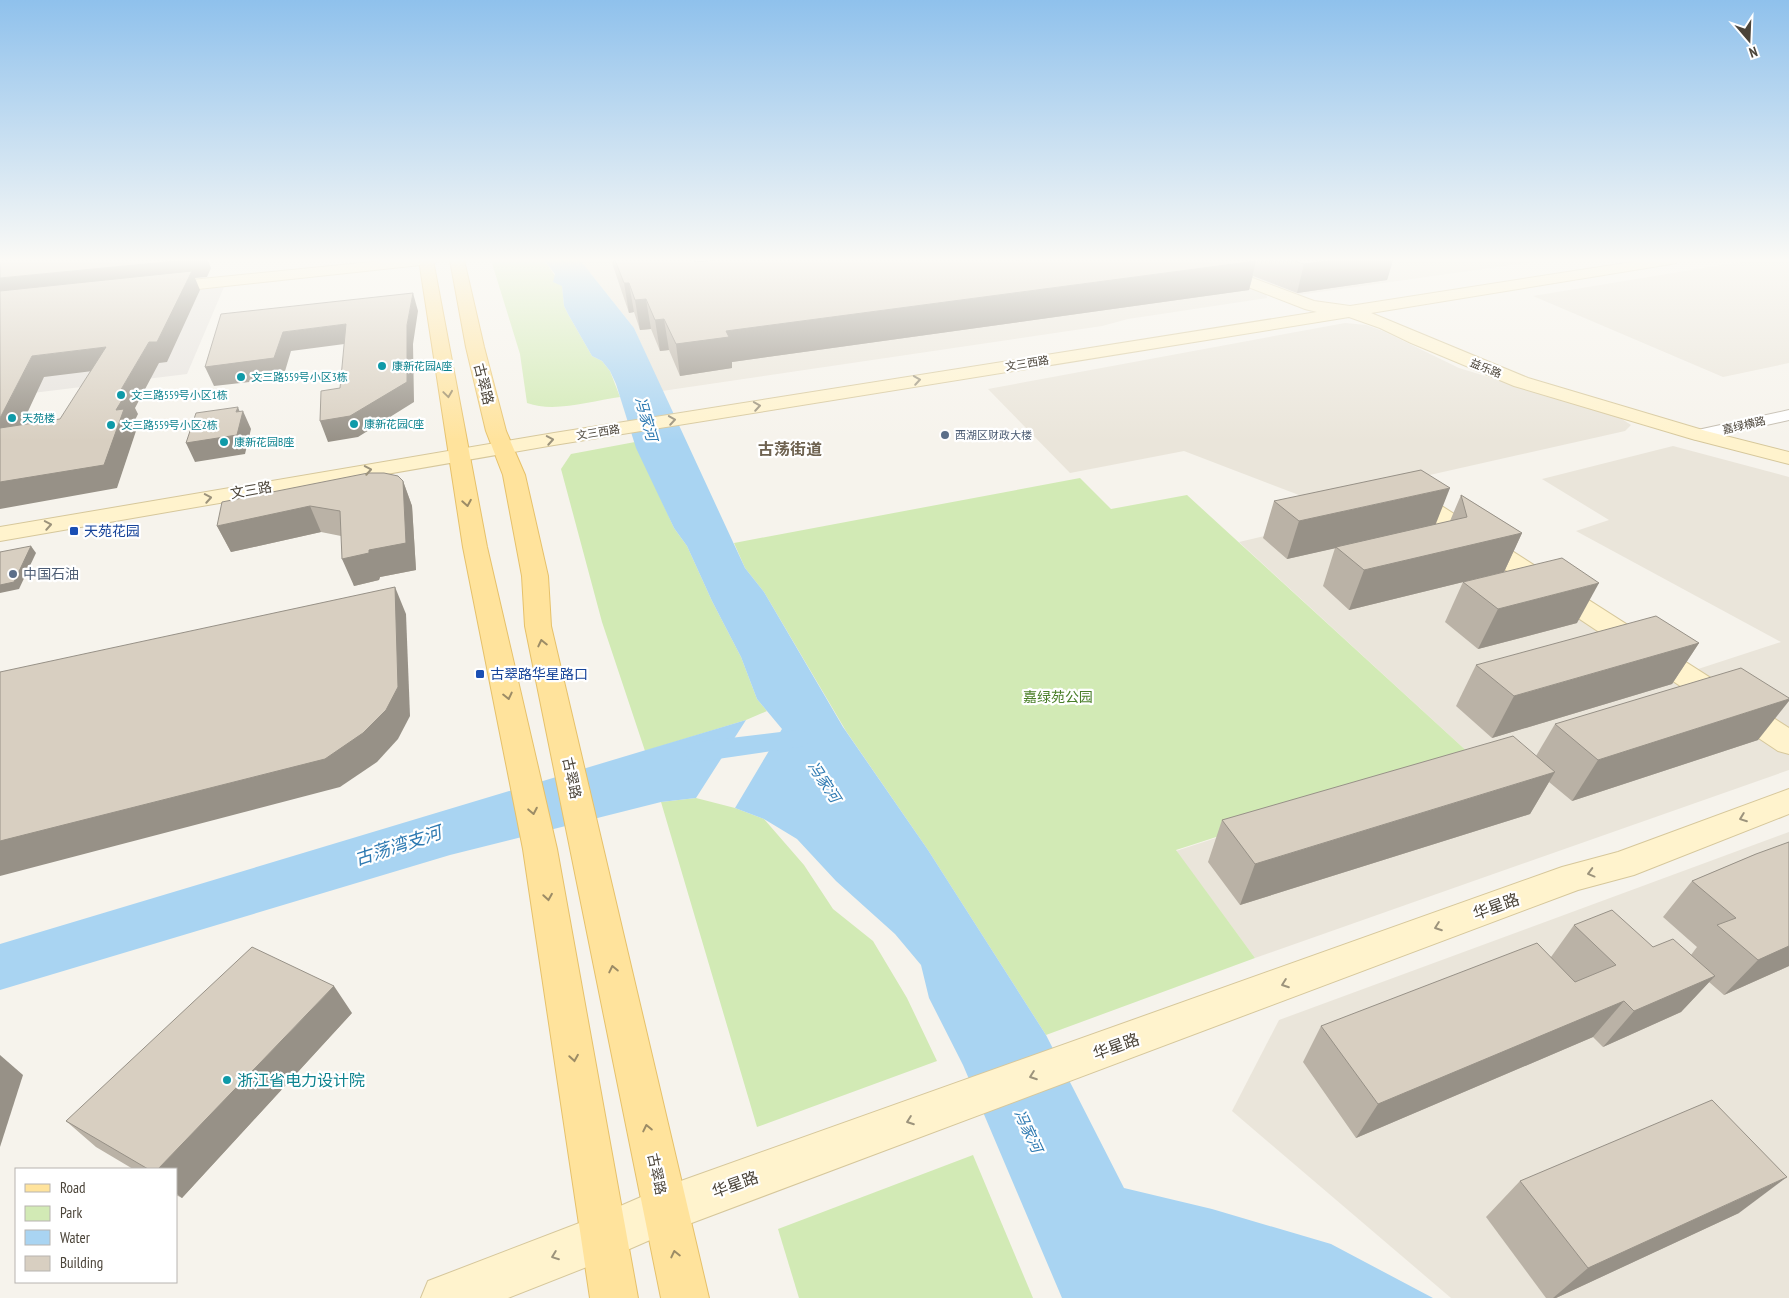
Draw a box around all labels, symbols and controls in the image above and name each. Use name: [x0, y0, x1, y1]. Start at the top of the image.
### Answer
north arrow: [1724, 15, 1774, 65]
text: N: [1747, 43, 1760, 62]
street label: 文三西路: [1004, 353, 1050, 373]
street label: 益乐路: [1468, 355, 1504, 381]
place label: 康新花园A座: [392, 359, 452, 373]
marker: 康新花园A座: [376, 360, 388, 372]
street label: 古翠路: [470, 361, 498, 407]
place label: 文三路559号小区3栋: [251, 370, 348, 384]
marker: 文三路559号小区3栋: [235, 371, 247, 383]
one-way arrow: [913, 376, 922, 386]
place label: 文三路559号小区1栋: [131, 388, 228, 402]
marker: 文三路559号小区1栋: [115, 389, 127, 401]
one-way arrow: [443, 390, 453, 398]
water label: 冯家河: [631, 395, 663, 446]
one-way arrow: [752, 402, 761, 412]
place label: 天苑楼: [22, 411, 55, 425]
marker: 天苑楼: [6, 412, 18, 424]
street label: 嘉绿横路: [1721, 413, 1767, 437]
one-way arrow: [668, 415, 677, 425]
place label: 康新花园C座: [364, 417, 424, 431]
place label: 文三路559号小区2栋: [121, 418, 218, 432]
marker: 康新花园C座: [348, 418, 360, 430]
marker: 文三路559号小区2栋: [105, 419, 117, 431]
street label: 文三西路: [575, 422, 621, 442]
place label: 西湖区财政大楼: [955, 428, 1032, 442]
marker: 西湖区财政大楼: [939, 429, 951, 441]
place label: 康新花园B座: [234, 435, 294, 449]
one-way arrow: [546, 435, 554, 445]
marker: 康新花园B座: [218, 436, 230, 448]
district label: 古荡街道: [758, 439, 822, 459]
one-way arrow: [364, 466, 373, 476]
street label: 文三路: [229, 477, 273, 503]
one-way arrow: [204, 493, 213, 503]
one-way arrow: [461, 498, 471, 507]
one-way arrow: [44, 521, 52, 531]
place label: 天苑花园: [84, 522, 140, 540]
marker: 天苑花园: [68, 525, 80, 537]
place label: 中国石油: [23, 565, 79, 583]
marker: 中国石油: [7, 568, 19, 580]
one-way arrow: [537, 639, 548, 648]
place label: 古翠路华星路口: [490, 665, 588, 683]
marker: 古翠路华星路口: [474, 668, 486, 680]
park label: 嘉绿苑公园: [1023, 688, 1093, 706]
one-way arrow: [502, 691, 513, 700]
street label: 古翠路: [559, 756, 585, 800]
water label: 冯家河: [804, 758, 846, 808]
one-way arrow: [527, 806, 537, 815]
one-way arrow: [1740, 813, 1748, 823]
water label: 古荡湾支河: [351, 820, 447, 870]
one-way arrow: [1586, 867, 1595, 878]
street label: 华星路: [1470, 888, 1522, 924]
one-way arrow: [542, 893, 553, 901]
one-way arrow: [1434, 921, 1442, 931]
one-way arrow: [608, 965, 619, 974]
one-way arrow: [1281, 978, 1290, 988]
street label: 华星路: [1090, 1028, 1142, 1064]
one-way arrow: [568, 1053, 578, 1062]
place label: 浙江省电力设计院: [237, 1070, 365, 1090]
one-way arrow: [1029, 1070, 1038, 1080]
marker: 浙江省电力设计院: [221, 1074, 233, 1086]
water label: 冯家河: [1010, 1106, 1048, 1158]
one-way arrow: [906, 1115, 915, 1125]
one-way arrow: [642, 1124, 653, 1133]
street label: 古翠路: [644, 1152, 670, 1196]
street label: 华星路: [709, 1166, 761, 1202]
legend: [15, 1168, 178, 1283]
text: Road: [60, 1178, 86, 1197]
text: Park: [60, 1203, 82, 1222]
text: Water: [60, 1228, 91, 1247]
one-way arrow: [551, 1250, 560, 1260]
one-way arrow: [670, 1250, 681, 1258]
text: Building: [60, 1253, 103, 1272]

